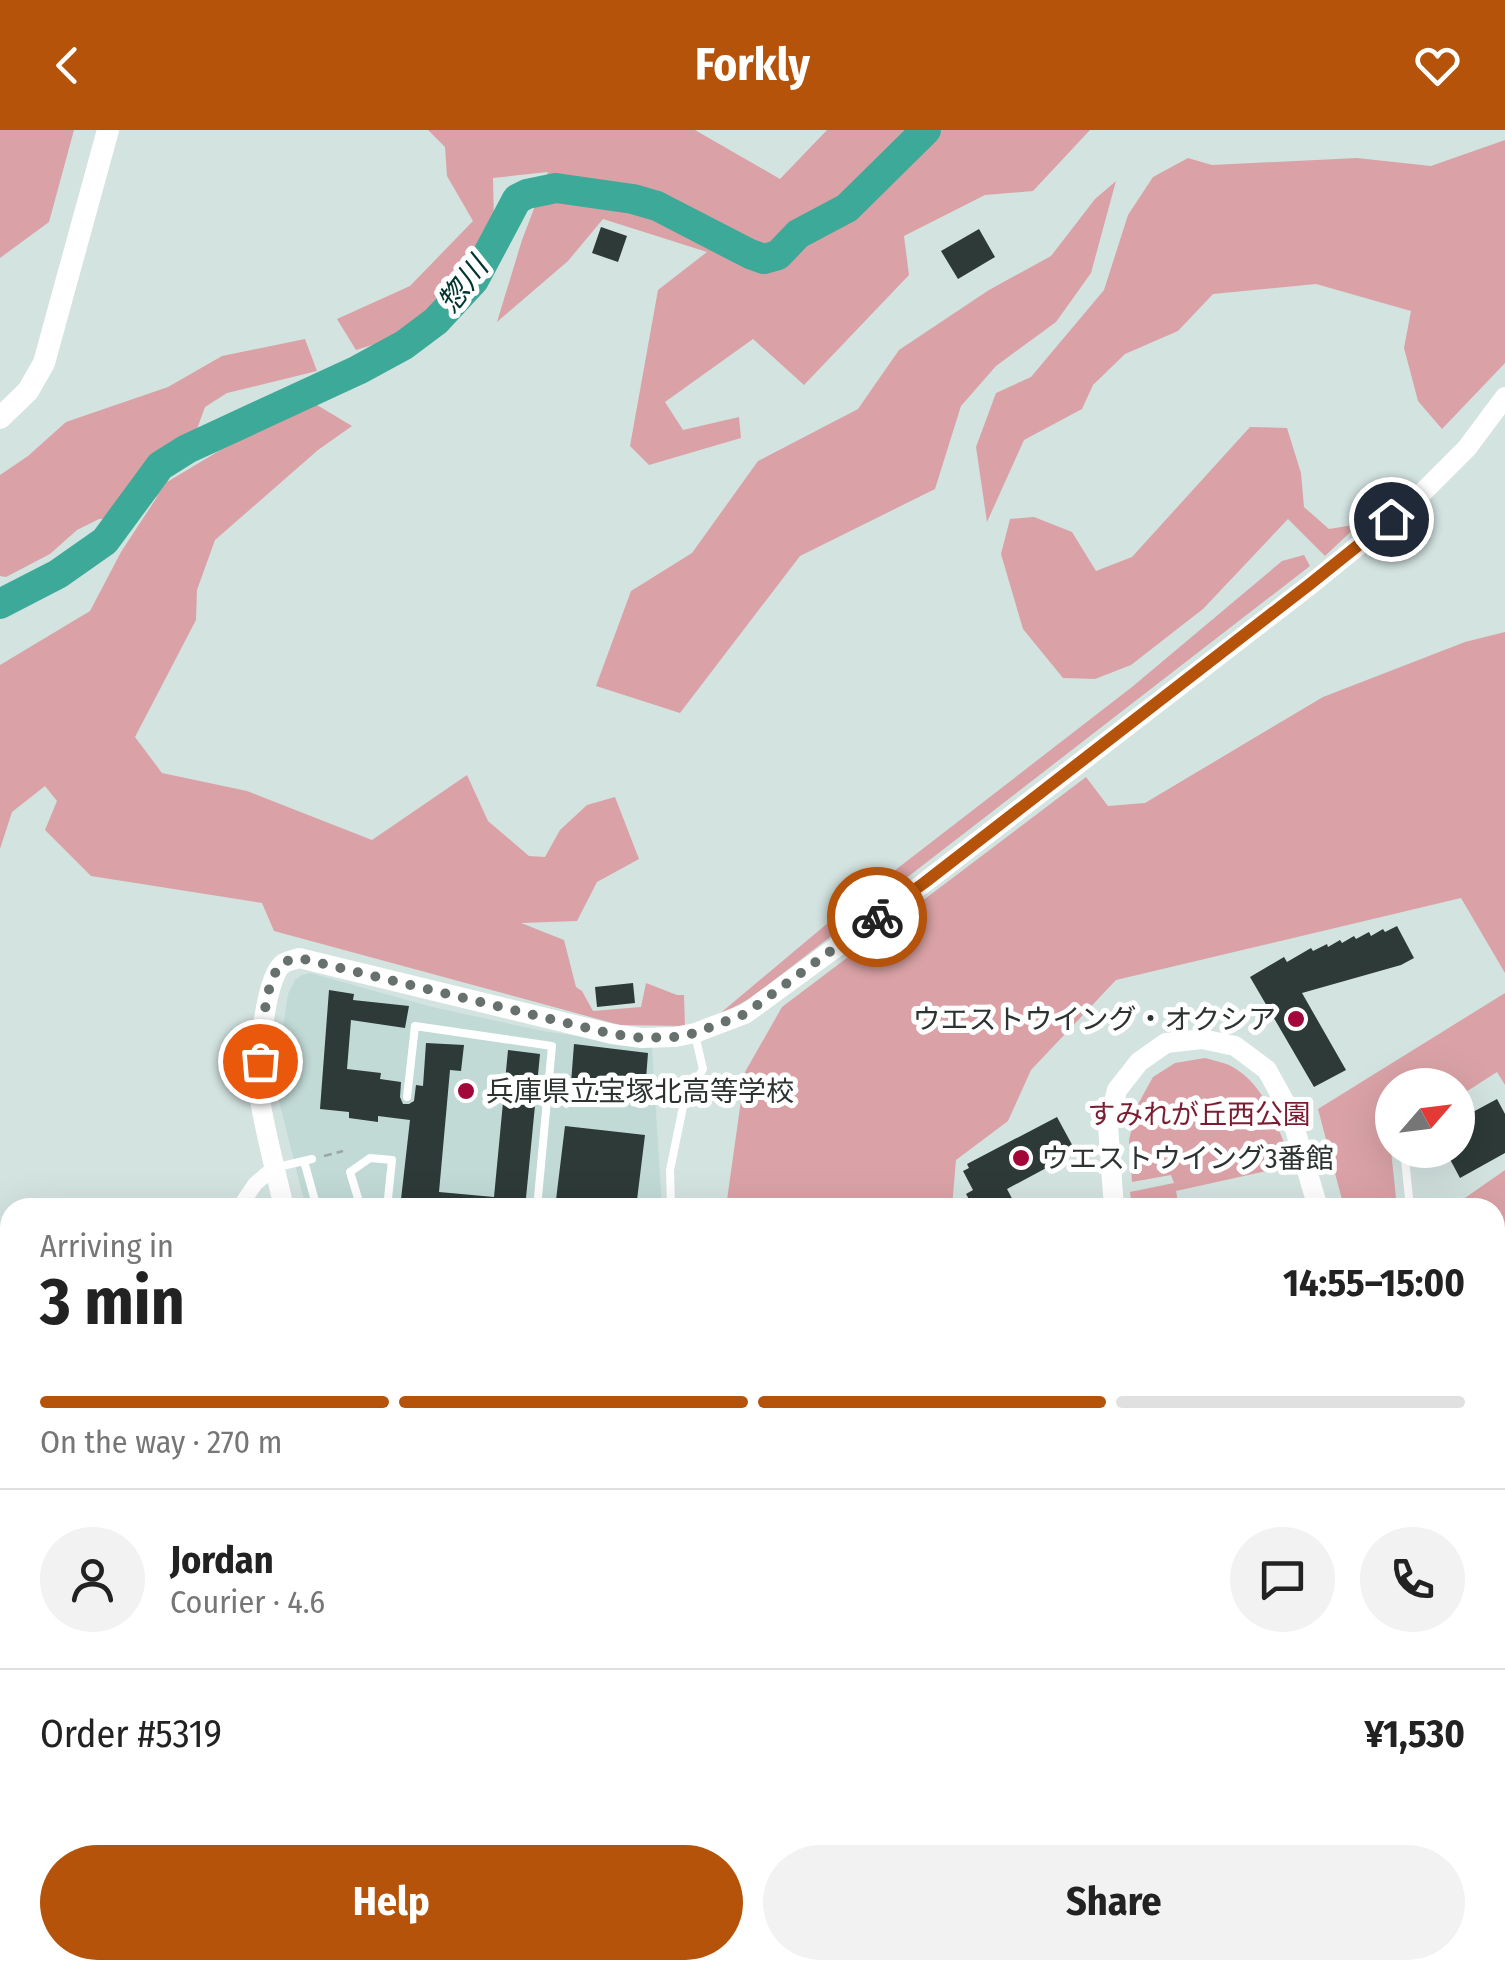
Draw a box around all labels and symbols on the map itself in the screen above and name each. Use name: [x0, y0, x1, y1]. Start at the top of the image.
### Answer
water label: 惣川: [431, 248, 497, 320]
pin: [1349, 477, 1434, 562]
courier: [827, 867, 927, 967]
place label: ウエストウイング・オクシア: [913, 1003, 1276, 1036]
marker: ウエストウイング・オクシア: [1285, 1008, 1307, 1030]
pin: [218, 1019, 303, 1104]
north arrow: [1375, 1068, 1475, 1168]
place label: 兵庫県立宝塚北高等学校: [486, 1075, 794, 1108]
marker: 兵庫県立宝塚北高等学校: [455, 1080, 477, 1102]
park label: すみれが丘西公園: [1087, 1098, 1311, 1131]
place label: ウエストウイング3番館: [1041, 1142, 1334, 1175]
marker: ウエストウイング3番館: [1010, 1147, 1032, 1169]

